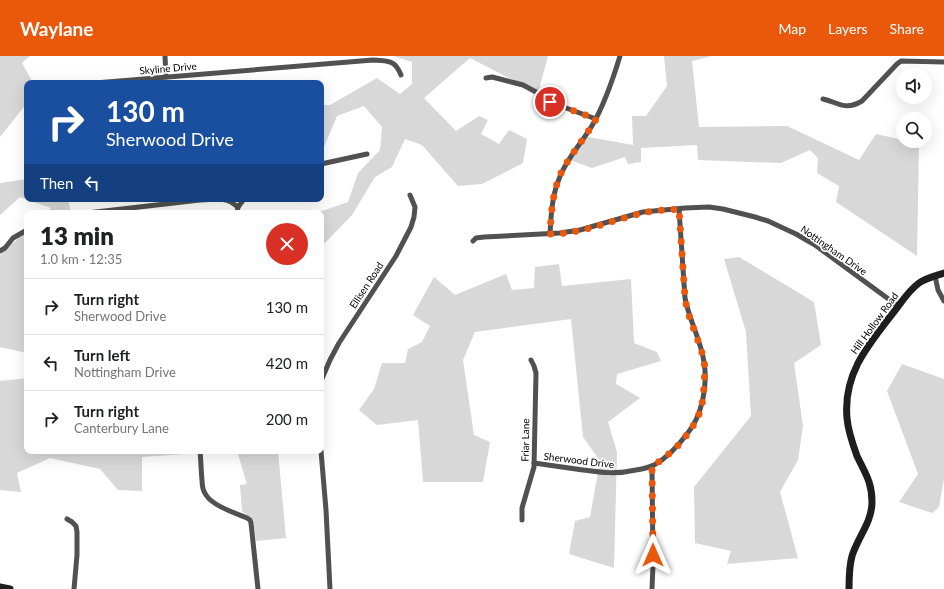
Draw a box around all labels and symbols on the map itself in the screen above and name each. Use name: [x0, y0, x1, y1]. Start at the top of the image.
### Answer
street label: Skyline Drive: [139, 60, 197, 76]
pin: [533, 85, 567, 119]
street label: Nottingham Drive: [798, 223, 870, 277]
street label: Ellisen Road: [347, 260, 385, 310]
street label: Hill Hollow Road: [848, 290, 900, 356]
street label: Friar Lane: [519, 418, 531, 462]
street label: Sherwood Drive: [543, 450, 615, 470]
position arrow: [632, 534, 674, 576]

